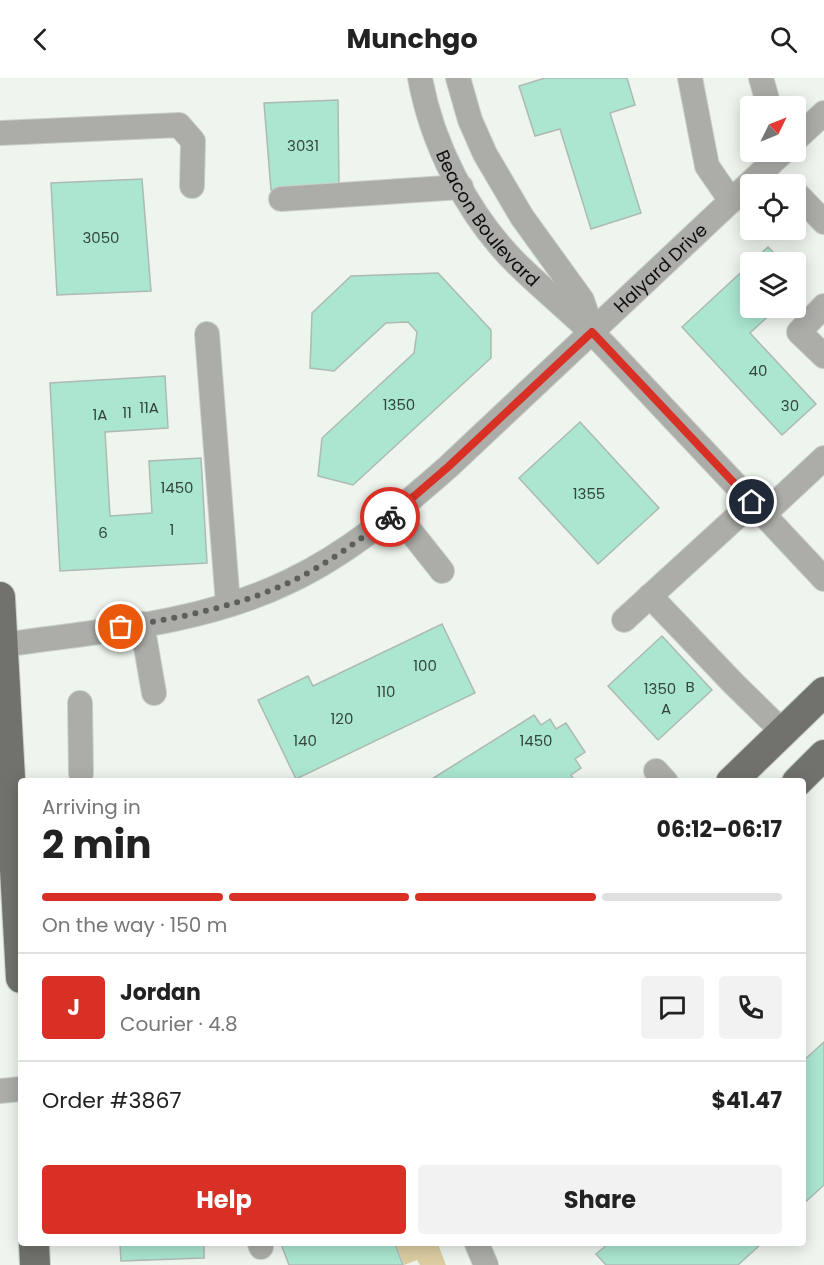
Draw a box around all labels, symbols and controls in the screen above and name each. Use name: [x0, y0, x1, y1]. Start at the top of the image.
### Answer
text: Munchgo: [346, 20, 478, 57]
icon: back: [24, 23, 57, 56]
icon: search: [767, 23, 800, 56]
north arrow: [740, 96, 806, 162]
map controls: [740, 96, 806, 318]
house number: 3031: [287, 135, 319, 156]
street label: Beacon Boulevard: [430, 146, 545, 292]
button: locate: [740, 174, 806, 240]
street label: Halyard Drive: [608, 217, 712, 318]
house number: 3050: [82, 227, 120, 248]
button: layers: [740, 252, 806, 318]
house number: 40: [749, 360, 767, 381]
house number: 1350: [383, 394, 415, 415]
house number: 30: [781, 395, 799, 416]
house number: 11A: [139, 397, 159, 418]
house number: 11: [122, 402, 132, 423]
house number: 1A: [93, 404, 107, 425]
pin: [726, 476, 777, 527]
house number: 1450: [160, 477, 194, 498]
house number: 1355: [573, 483, 605, 504]
icon: home: [735, 485, 768, 518]
courier: [360, 487, 420, 547]
icon: bike: [374, 501, 407, 534]
house number: 1: [170, 519, 174, 540]
house number: 6: [98, 522, 108, 543]
pin: [95, 601, 146, 652]
icon: bag: [104, 610, 137, 643]
house number: 100: [413, 655, 437, 676]
house number: B: [685, 676, 695, 697]
house number: 1350: [644, 678, 676, 699]
house number: 110: [376, 681, 396, 702]
house number: A: [661, 698, 671, 719]
house number: 120: [331, 708, 353, 729]
house number: 140: [293, 730, 317, 751]
house number: 1450: [519, 730, 553, 751]
text: Arriving in: [42, 793, 141, 821]
text: 06:12–06:17: [657, 814, 782, 845]
text: 2 min: [42, 817, 152, 872]
text: On the way · 150 m: [42, 911, 227, 939]
button: chat: [641, 976, 704, 1039]
button: phone: [719, 976, 782, 1039]
text: Jordan: [120, 977, 201, 1008]
text: J: [67, 992, 80, 1023]
text: Courier · 4.8: [120, 1010, 238, 1038]
text: Order #3867: [42, 1085, 181, 1116]
text: $41.47: [711, 1085, 782, 1116]
button: Help: [42, 1165, 406, 1234]
button: Share: [418, 1165, 782, 1234]

